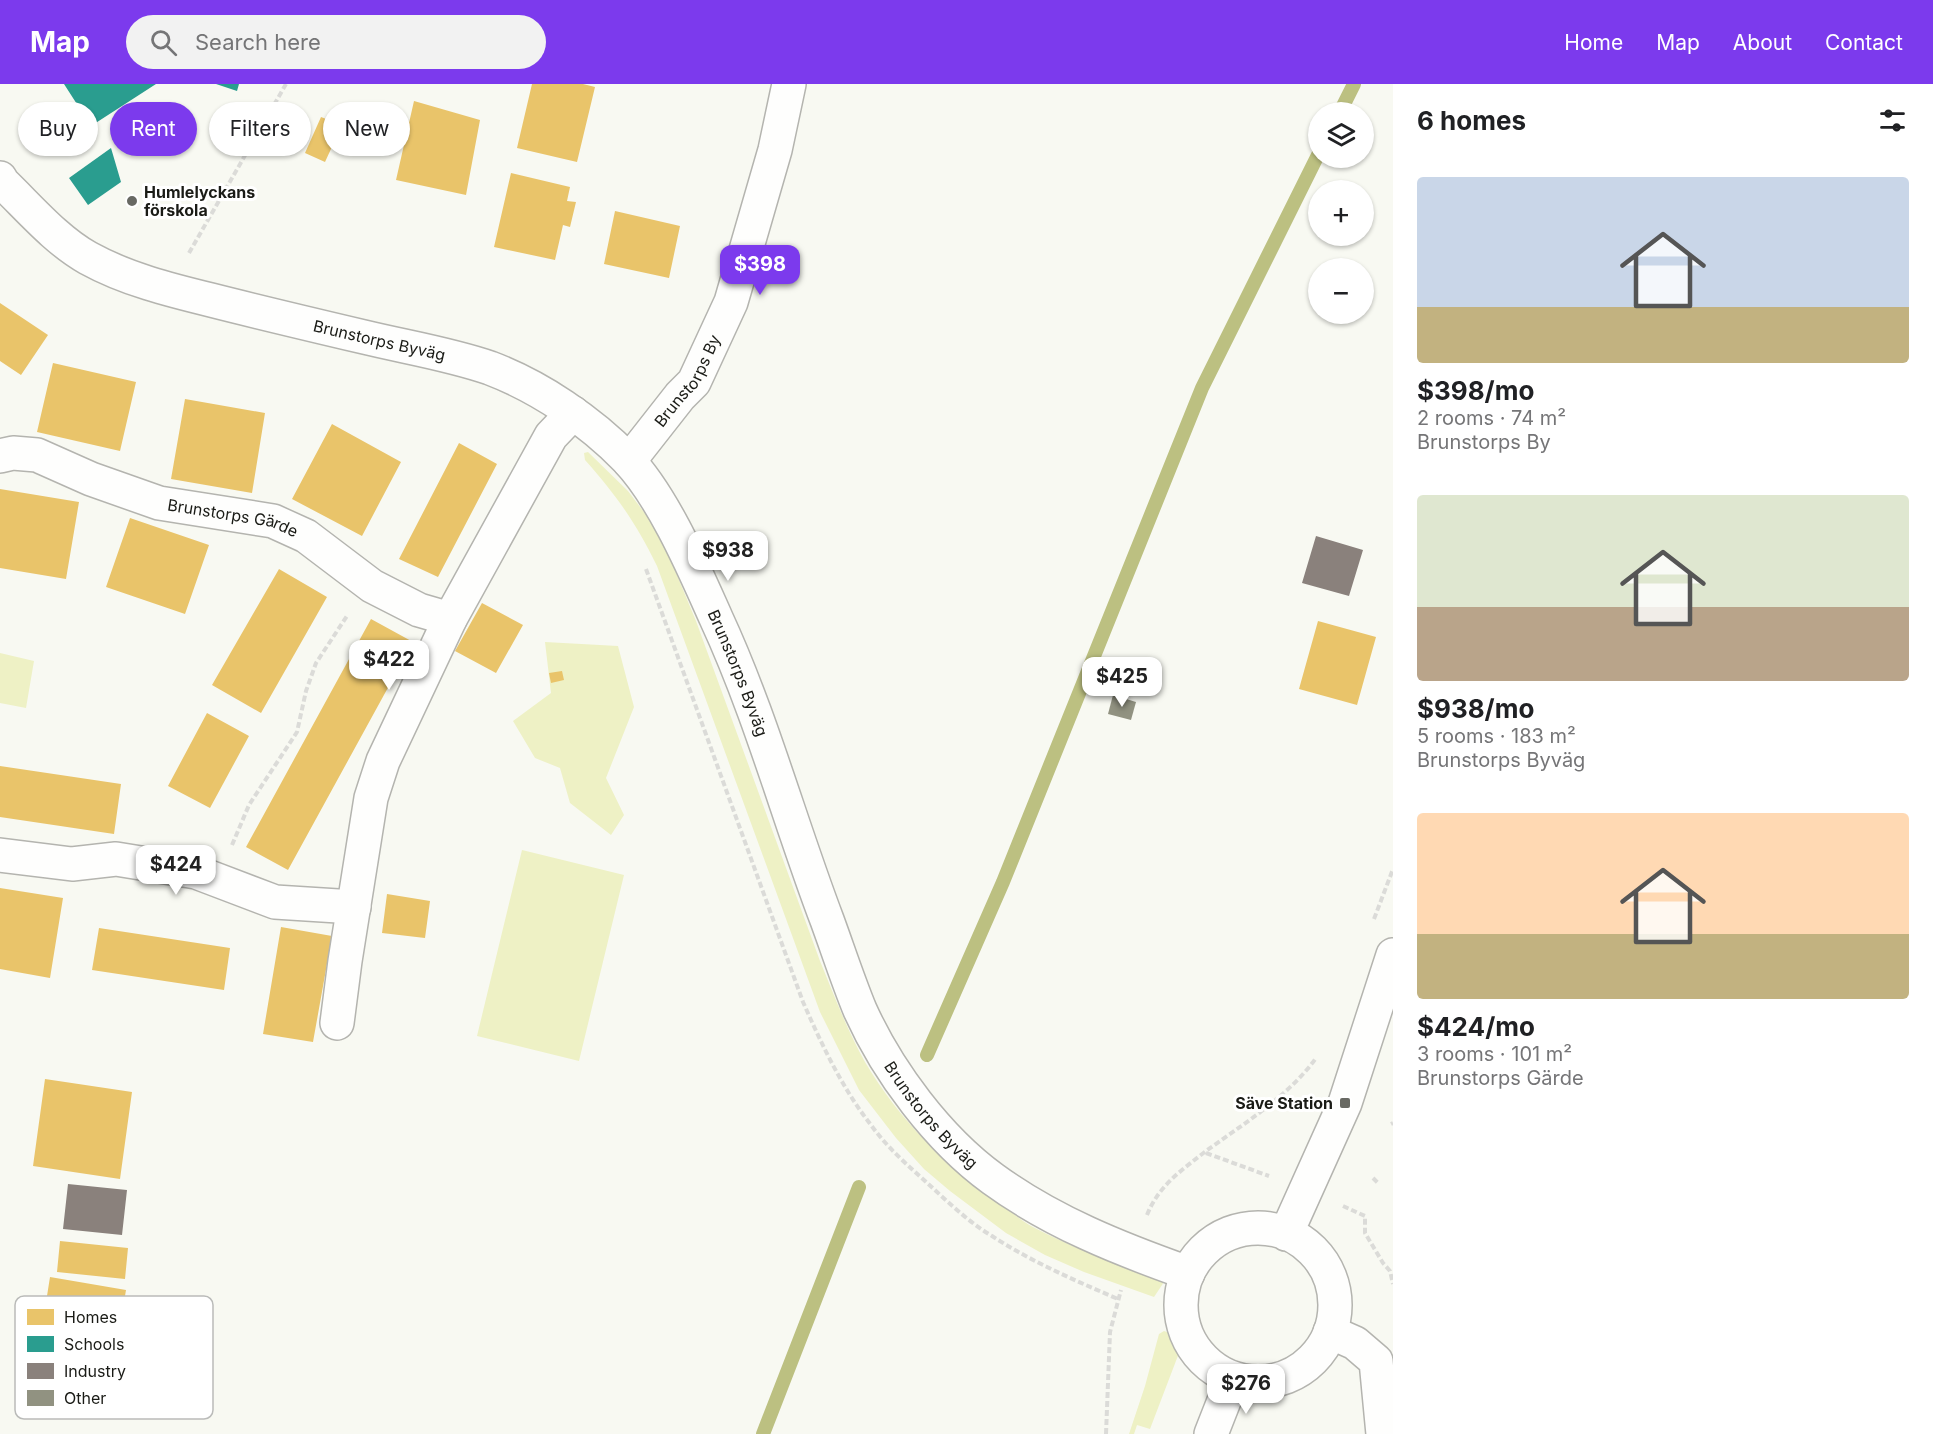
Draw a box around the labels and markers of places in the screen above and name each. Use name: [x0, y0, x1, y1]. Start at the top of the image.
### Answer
place label: Humlelyckans förskola: [144, 182, 255, 220]
marker: Humlelyckans förskola: [125, 194, 139, 208]
pin: $398: [724, 245, 796, 296]
pin: $938: [692, 531, 764, 582]
pin: $422: [353, 640, 425, 691]
pin: $425: [1086, 657, 1158, 708]
pin: $424: [140, 845, 212, 896]
place label: Säve Station: [1235, 1093, 1333, 1113]
marker: Säve Station: [1338, 1096, 1352, 1110]
pin: $276: [1210, 1364, 1282, 1415]

